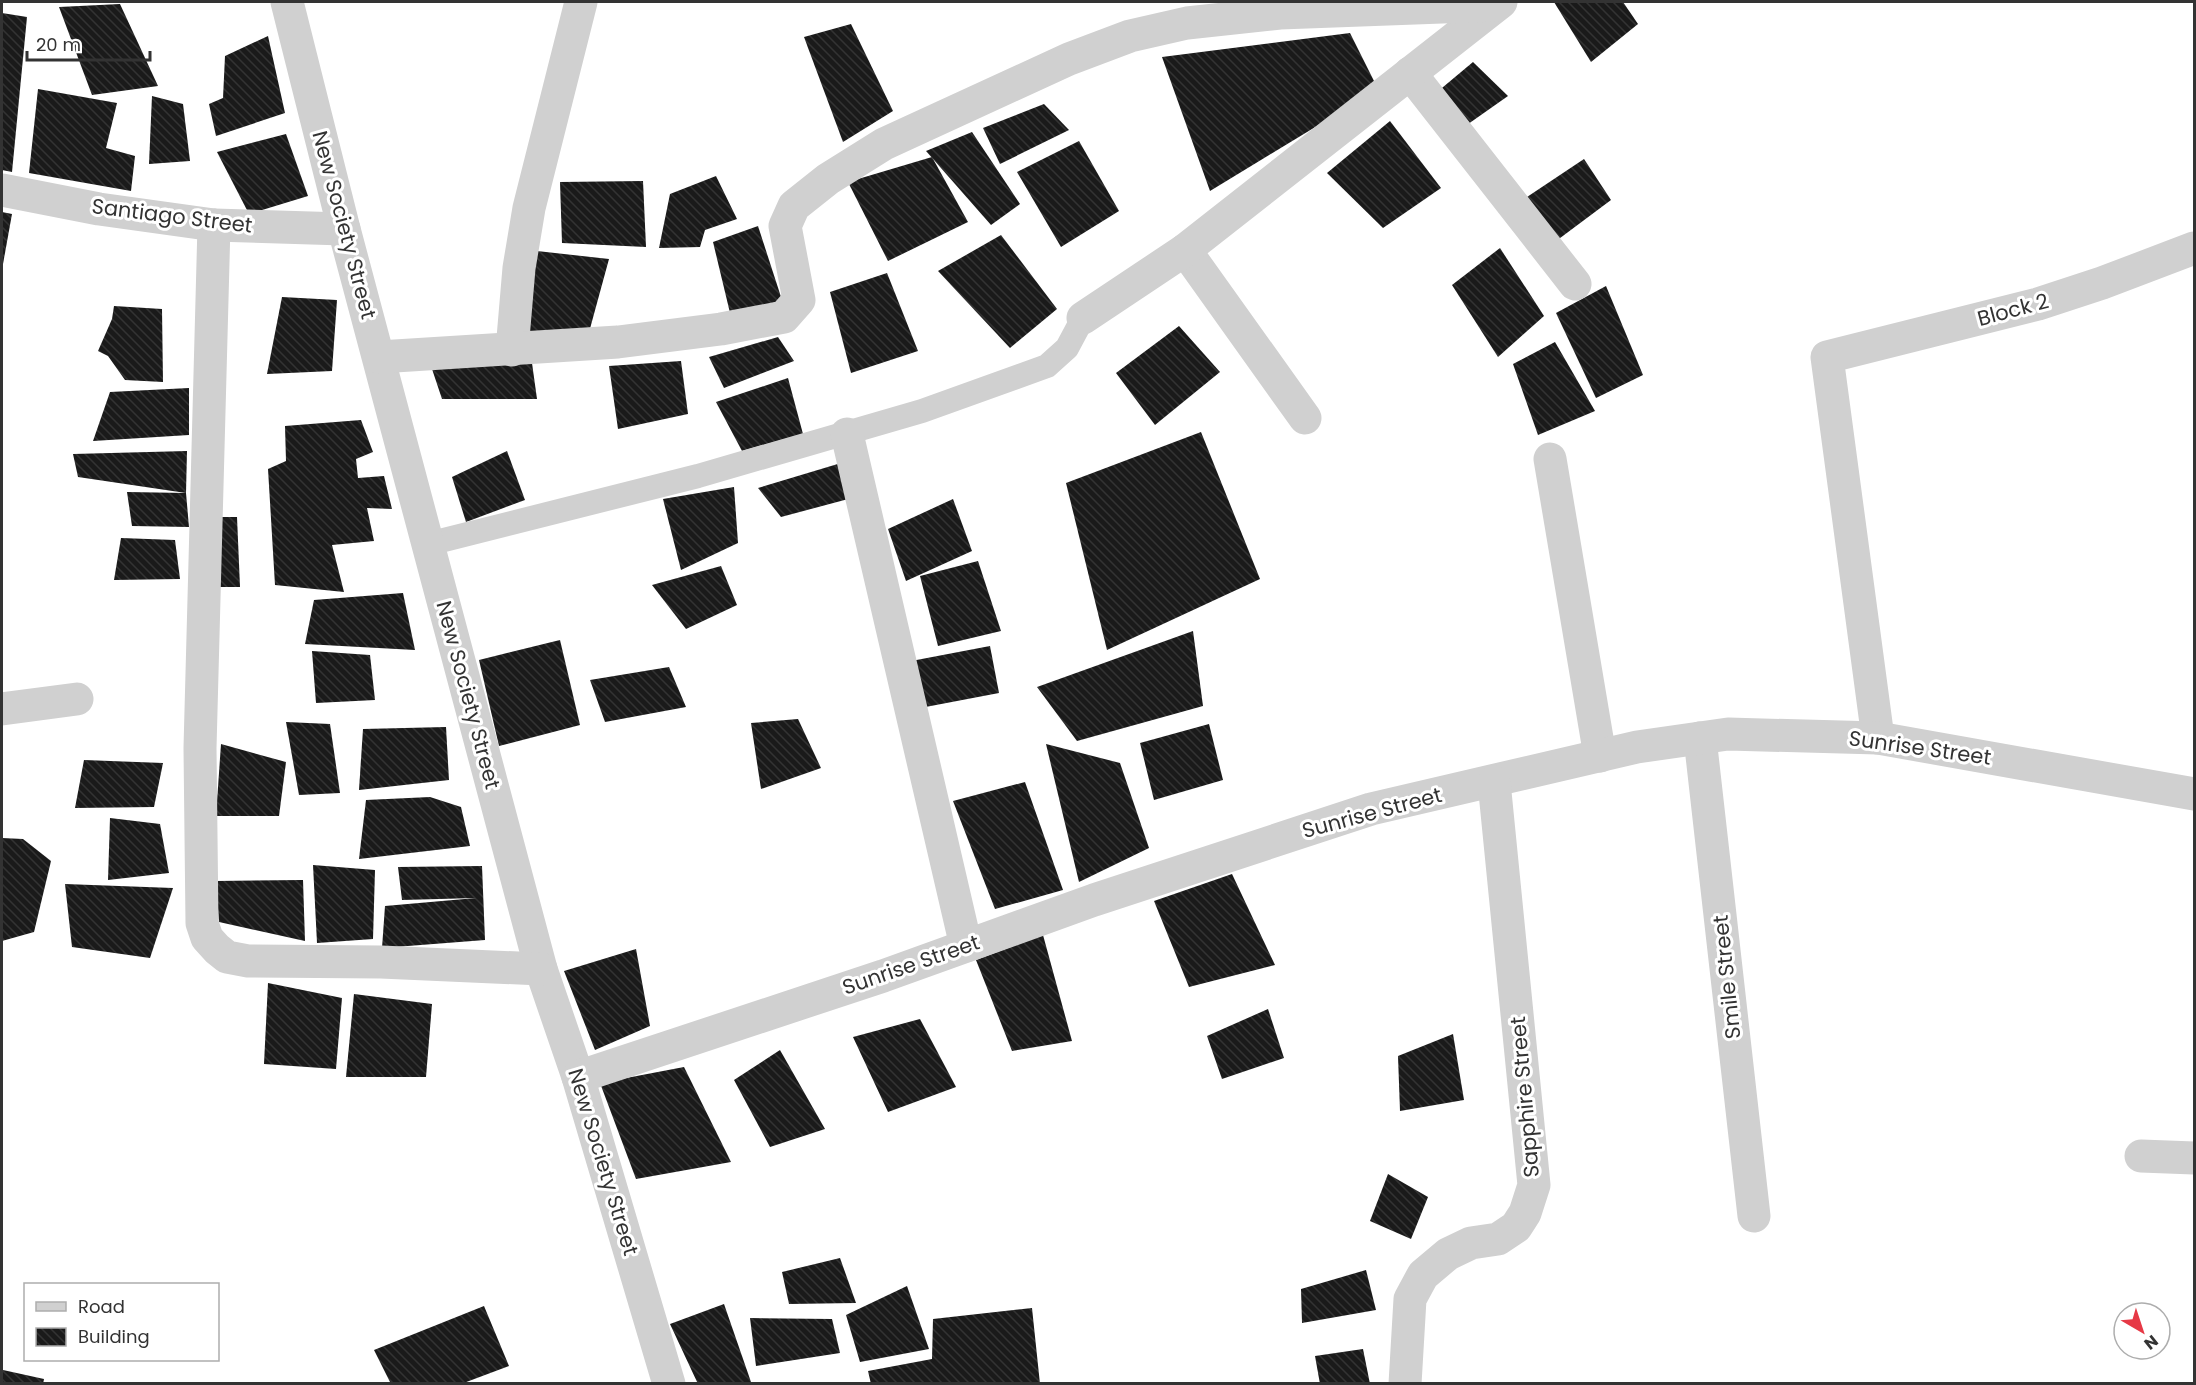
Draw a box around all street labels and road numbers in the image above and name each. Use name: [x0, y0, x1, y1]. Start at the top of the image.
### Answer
street label: New Society Street: [305, 127, 384, 322]
street label: Santiago Street: [90, 191, 254, 240]
street label: Block 2: [1974, 286, 2052, 333]
street label: New Society Street: [429, 597, 508, 792]
street label: Sunrise Street: [1847, 723, 1993, 772]
street label: Sunrise Street: [1299, 780, 1445, 845]
street label: Smile Street: [1706, 914, 1747, 1040]
street label: Sunrise Street: [838, 927, 983, 1002]
street label: Sapphire Street: [1503, 1015, 1546, 1179]
street label: New Society Street: [561, 1065, 646, 1259]

